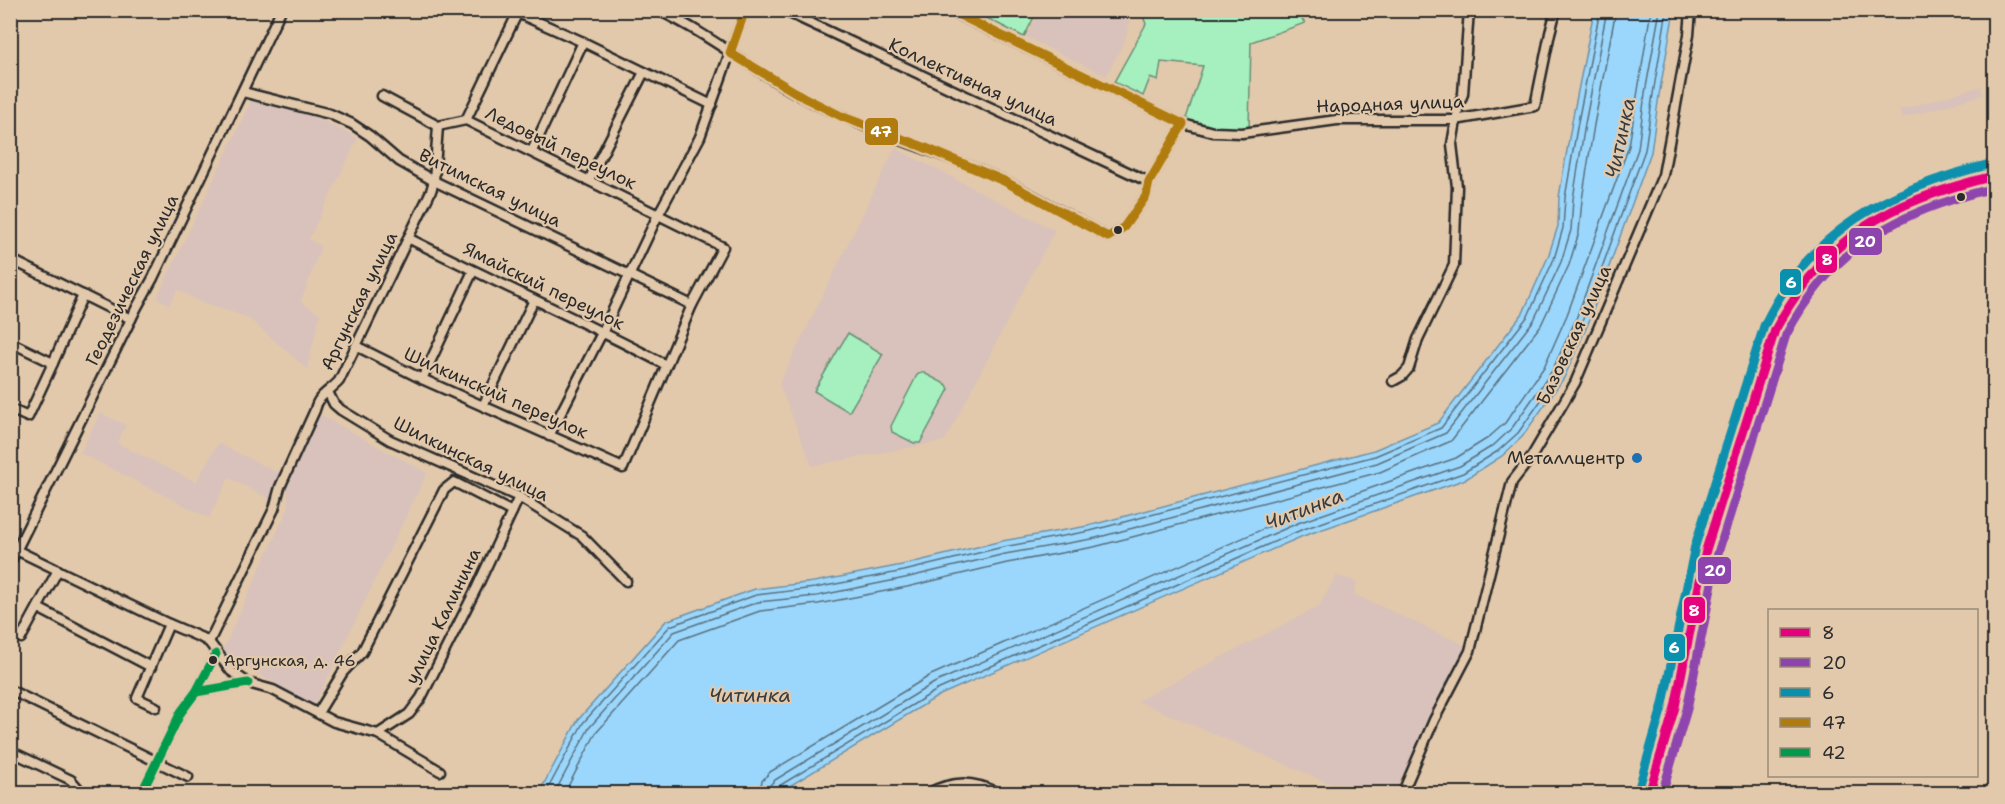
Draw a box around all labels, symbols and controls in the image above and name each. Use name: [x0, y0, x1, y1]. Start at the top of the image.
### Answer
street label: Коллективная улица: [885, 32, 1061, 132]
street label: Народная улица: [1316, 89, 1464, 119]
water label: Читинка: [1599, 95, 1641, 181]
street label: Ледовый переулок: [481, 101, 641, 195]
line badge: 47: [864, 117, 899, 146]
text: 47: [870, 121, 892, 142]
street label: Витимская улица: [415, 143, 565, 233]
street label: Геодезическая улица: [80, 190, 184, 370]
unlabelled marker: [1955, 191, 1967, 203]
unlabelled marker: [1112, 224, 1124, 236]
line badge: 20: [1848, 227, 1883, 256]
street label: Аргунская улица: [315, 228, 403, 374]
text: 20: [1854, 231, 1876, 252]
street label: Ямайский переулок: [459, 237, 629, 336]
line badge: 8: [1815, 245, 1838, 274]
text: 8: [1821, 249, 1833, 270]
street label: Базовская улица: [1531, 261, 1617, 409]
line badge: 6: [1779, 268, 1802, 296]
text: 6: [1785, 272, 1797, 293]
street label: Шилкинский переулок: [400, 342, 592, 445]
street label: Шилкинская улица: [389, 411, 553, 507]
place label: Металлцентр: [1507, 446, 1625, 470]
marker: Металлцентр: [1630, 451, 1644, 465]
water label: Читинка: [1261, 482, 1347, 536]
street label: улица Калинина: [400, 544, 486, 688]
line badge: 20: [1697, 556, 1732, 585]
text: 20: [1704, 560, 1726, 581]
line badge: 8: [1683, 596, 1706, 624]
text: 8: [1688, 600, 1700, 621]
legend: [1768, 609, 1978, 777]
text: 8: [1822, 621, 1835, 645]
line badge: 6: [1663, 633, 1686, 662]
text: 6: [1668, 637, 1680, 658]
place label: Аргунская, д. 46: [224, 650, 356, 671]
text: 20: [1822, 651, 1847, 675]
marker: Аргунская, д. 46: [207, 654, 219, 666]
text: 6: [1822, 681, 1835, 705]
water label: Читинка: [709, 682, 791, 708]
text: 47: [1822, 711, 1846, 735]
text: 42: [1822, 741, 1846, 765]

